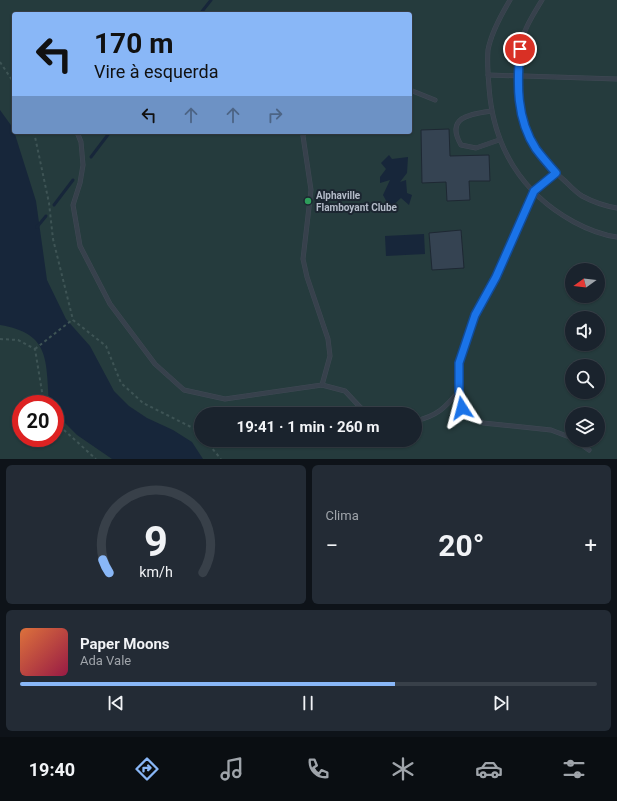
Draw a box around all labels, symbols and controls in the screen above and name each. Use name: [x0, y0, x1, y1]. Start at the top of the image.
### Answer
text: 170 m: [94, 27, 173, 60]
icon: left: [28, 28, 80, 80]
pin: [503, 32, 537, 66]
icon: arrive: [509, 38, 531, 60]
text: Vire à esquerda: [94, 61, 218, 82]
icon: left: [138, 104, 160, 126]
icon: ahead: [180, 104, 202, 126]
icon: ahead: [222, 104, 244, 126]
icon: right: [264, 104, 286, 126]
place label: Alphaville Flamboyant Clube: [316, 190, 398, 213]
marker: Alphaville Flamboyant Clube: [303, 196, 313, 206]
north arrow: [565, 263, 605, 303]
map controls: [565, 263, 605, 447]
button: sound: [565, 311, 605, 351]
button: search: [565, 359, 605, 399]
position arrow: [441, 387, 483, 429]
speed limit sign: 20: [12, 395, 64, 447]
button: layers: [565, 407, 605, 447]
text: 19:41 · 1 min · 260 m: [237, 418, 379, 436]
text: Clima: [326, 508, 359, 523]
text: 9: [144, 516, 168, 565]
text: 20°: [438, 528, 484, 563]
text: −: [326, 533, 338, 558]
text: +: [585, 533, 597, 558]
text: km/h: [139, 563, 173, 579]
text: Paper Moons: [80, 635, 170, 653]
text: Ada Vale: [80, 653, 131, 668]
icon: previous: [105, 692, 127, 714]
icon: pause: [297, 692, 319, 714]
icon: next: [490, 692, 512, 714]
icon: directions: [133, 755, 161, 783]
icon: music: [218, 755, 246, 783]
icon: phone: [304, 755, 332, 783]
icon: climate: [389, 755, 417, 783]
icon: car: [475, 755, 503, 783]
icon: filters: [560, 755, 588, 783]
text: 19:40: [29, 759, 75, 780]

